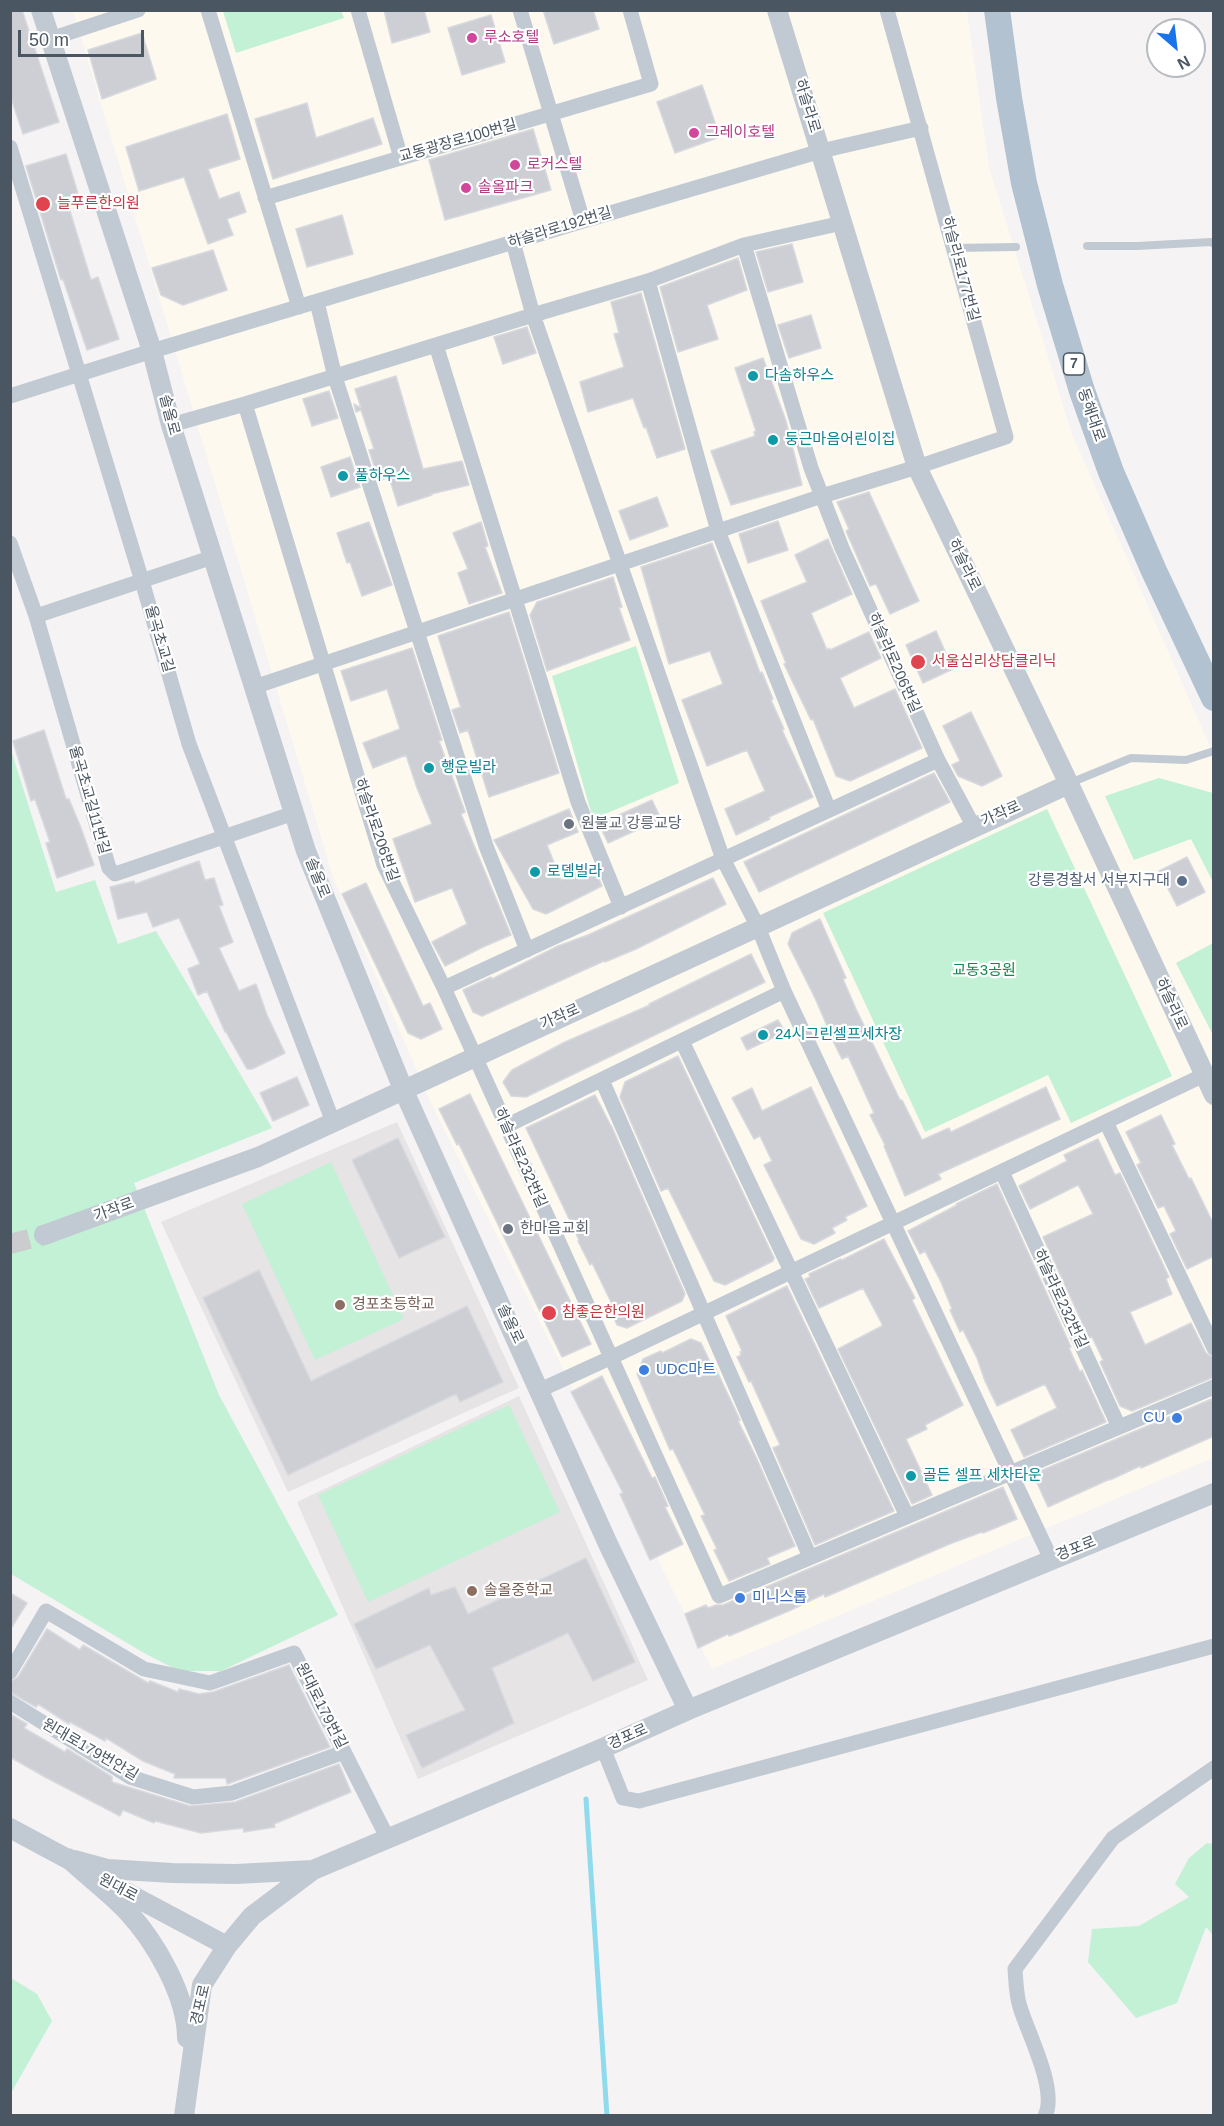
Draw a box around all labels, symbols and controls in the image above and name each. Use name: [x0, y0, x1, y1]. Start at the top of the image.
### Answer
scale bar: [21, 18, 147, 56]
north arrow: [1146, 18, 1206, 78]
place label: 루소호텔: [484, 29, 539, 47]
text: 50 m: [29, 30, 69, 50]
marker: 루소호텔: [465, 31, 479, 45]
text: N: [1175, 52, 1193, 73]
street label: 하슬라로: [790, 77, 824, 135]
street label: 교동광장로100번길: [397, 116, 519, 166]
place label: 그레이호텔: [706, 124, 775, 142]
marker: 그레이호텔: [687, 126, 701, 140]
place label: 로커스텔: [527, 156, 582, 174]
marker: 로커스텔: [508, 158, 522, 172]
place label: 솔올파크: [478, 179, 533, 197]
marker: 솔올파크: [459, 181, 473, 195]
marker: 늘푸른한의원: [34, 195, 52, 213]
place label: 늘푸른한의원: [57, 195, 140, 213]
street label: 하슬라로192번길: [506, 204, 614, 252]
street label: 하슬라로177번길: [937, 215, 983, 323]
road number: 7: [1064, 353, 1084, 375]
place label: 다솜하우스: [765, 367, 834, 385]
marker: 다솜하우스: [746, 369, 760, 383]
street label: 동해대로: [1074, 386, 1108, 444]
street label: 솔올로: [155, 393, 183, 437]
place label: 둥근마음어린이집: [785, 431, 895, 449]
marker: 둥근마음어린이집: [766, 433, 780, 447]
place label: 풀하우스: [355, 467, 410, 485]
marker: 풀하우스: [336, 469, 350, 483]
street label: 하슬라로: [944, 536, 984, 594]
street label: 율곡초교길: [141, 603, 177, 675]
street label: 하슬라로206번길: [864, 610, 924, 716]
marker: 서울심리상담클리닉: [909, 653, 927, 671]
place label: 서울심리상담클리닉: [932, 653, 1056, 671]
street label: 율곡초교길11번길: [65, 744, 113, 856]
place label: 행운빌라: [441, 759, 496, 777]
marker: 행운빌라: [422, 761, 436, 775]
street label: 하슬라로206번길: [350, 776, 402, 884]
street label: 가작로: [978, 797, 1024, 831]
place label: 원불교 강릉교당: [581, 815, 682, 833]
marker: 원불교 강릉교당: [562, 817, 576, 831]
street label: 솔올로: [301, 855, 333, 901]
place label: 로뎀빌라: [547, 863, 602, 881]
marker: 로뎀빌라: [528, 865, 542, 879]
place label: 강릉경찰서 서부지구대: [1028, 872, 1170, 890]
marker: 강릉경찰서 서부지구대: [1175, 874, 1189, 888]
park label: 교동3공원: [952, 962, 1016, 980]
street label: 하슬라로: [1151, 975, 1191, 1033]
street label: 가작로: [537, 1000, 583, 1034]
place label: 24시그린셀프세차장: [775, 1026, 902, 1044]
marker: 24시그린셀프세차장: [756, 1028, 770, 1042]
street label: 하슬라로232번길: [490, 1105, 550, 1211]
street label: 가작로: [91, 1194, 137, 1226]
place label: 한마음교회: [520, 1220, 589, 1238]
marker: 한마음교회: [501, 1222, 515, 1236]
street label: 하슬라로232번길: [1029, 1246, 1091, 1352]
place label: 경포초등학교: [352, 1296, 435, 1314]
marker: 경포초등학교: [333, 1298, 347, 1312]
street label: 솔올로: [493, 1301, 527, 1347]
marker: 참좋은한의원: [540, 1304, 558, 1322]
place label: 참좋은한의원: [562, 1304, 645, 1322]
place label: UDC마트: [656, 1361, 716, 1379]
marker: UDC마트: [637, 1363, 651, 1377]
place label: CU: [1143, 1409, 1165, 1427]
marker: CU: [1170, 1411, 1184, 1425]
place label: 골든 셀프 세차타운: [923, 1467, 1042, 1485]
marker: 골든 셀프 세차타운: [904, 1469, 918, 1483]
street label: 경포로: [1053, 1533, 1099, 1565]
place label: 솔올중학교: [484, 1582, 553, 1600]
marker: 솔올중학교: [465, 1584, 479, 1598]
place label: 미니스톱: [752, 1589, 807, 1607]
marker: 미니스톱: [733, 1591, 747, 1605]
street label: 원대로179번길: [292, 1660, 350, 1752]
street label: 원대로179번안길: [39, 1715, 141, 1785]
street label: 경포로: [605, 1720, 651, 1754]
street label: 원대로: [95, 1870, 141, 1906]
street label: 경포로: [188, 1983, 214, 2027]

